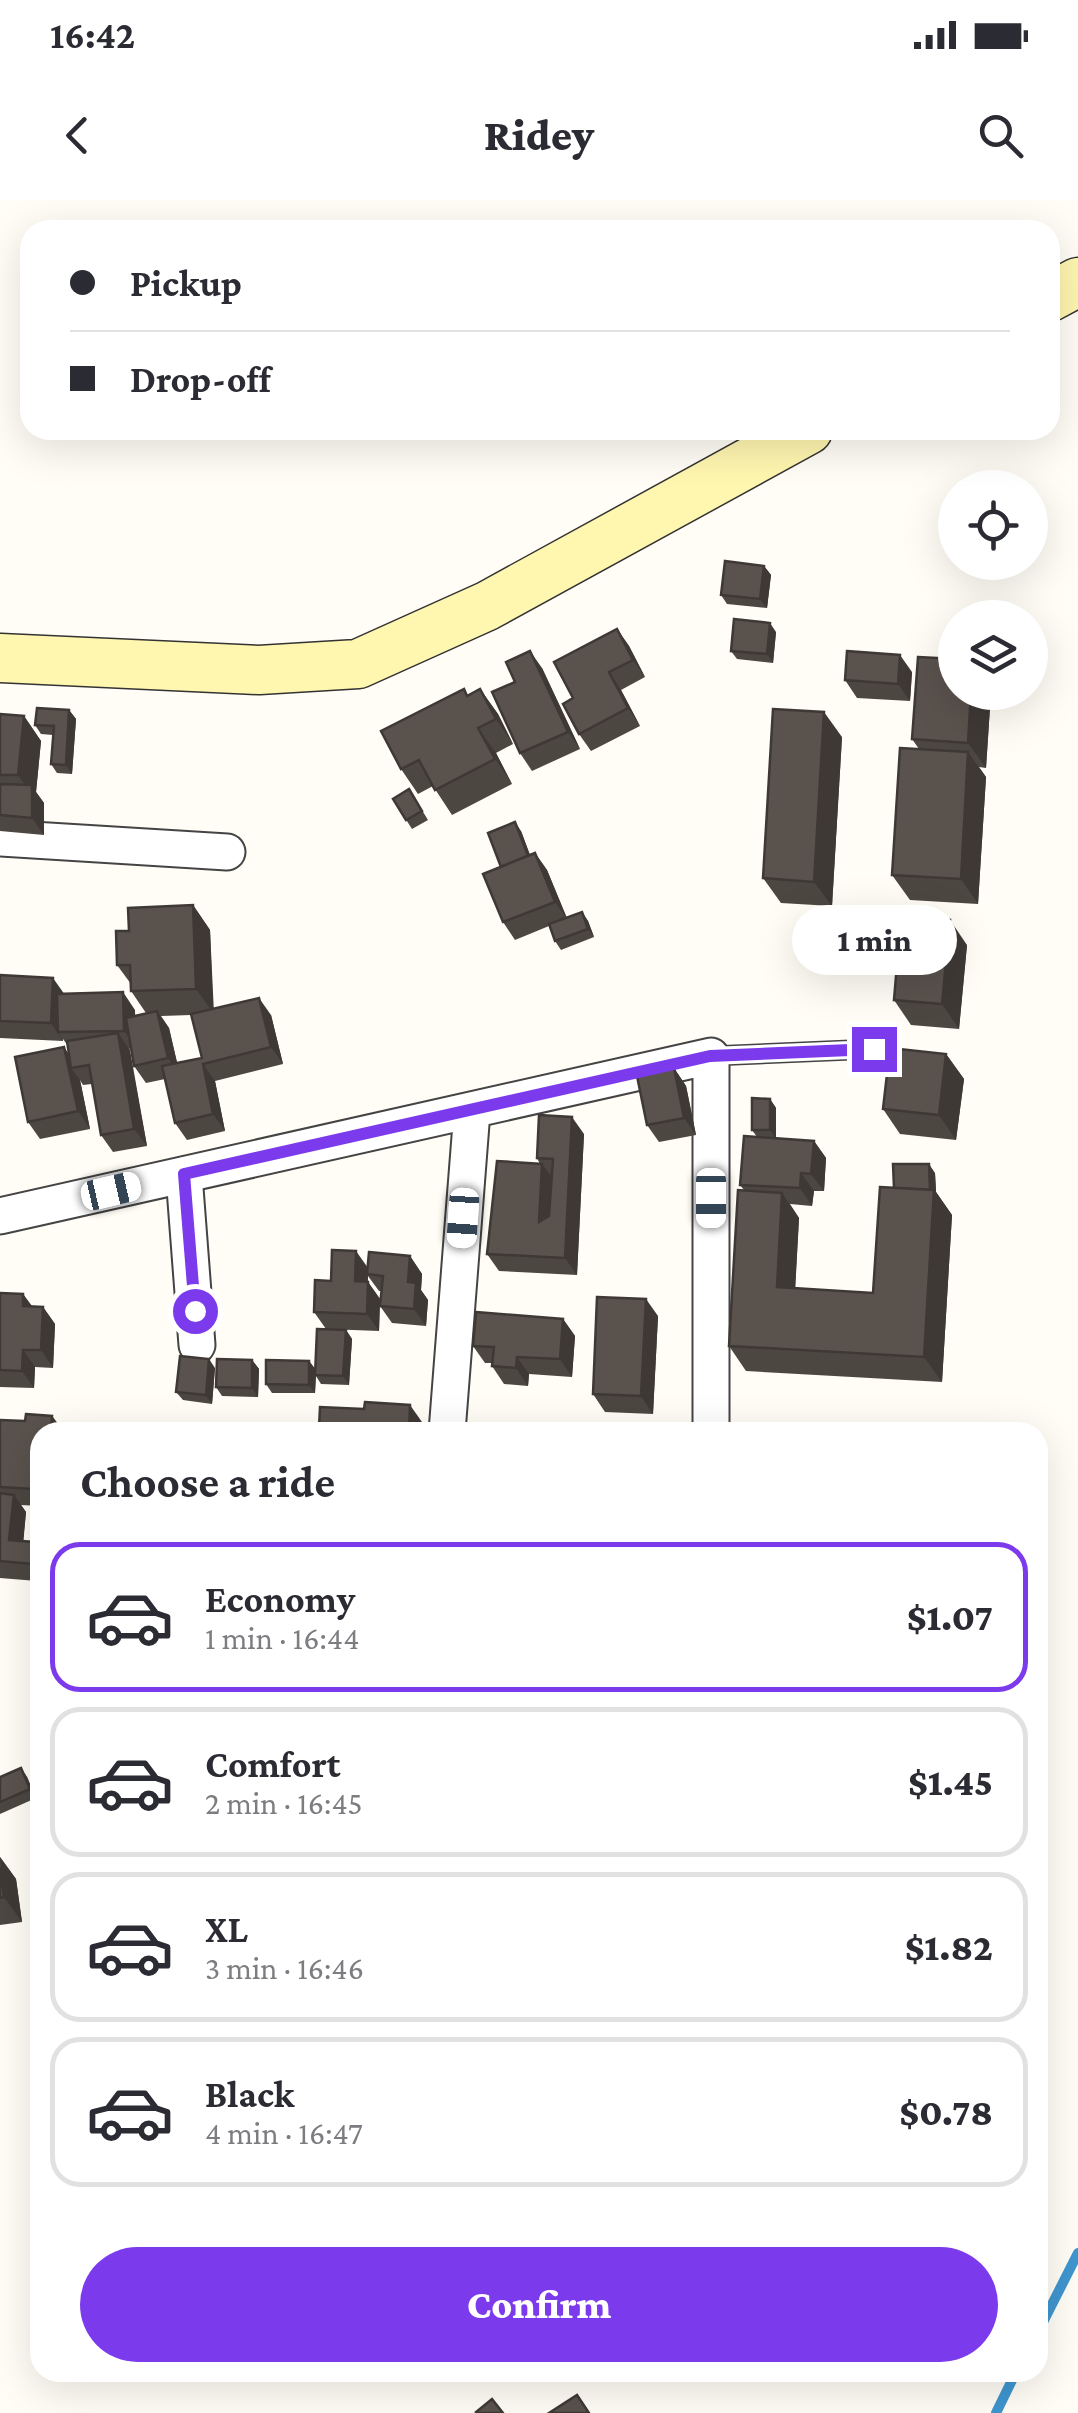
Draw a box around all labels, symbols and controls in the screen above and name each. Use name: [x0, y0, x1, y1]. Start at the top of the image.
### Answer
text: 16:42: [50, 14, 135, 56]
icon: back: [50, 108, 105, 163]
icon: search: [973, 108, 1028, 163]
text: Ridey: [484, 110, 594, 160]
text: Pickup: [130, 262, 242, 304]
text: Drop-off: [130, 358, 271, 400]
map controls: [938, 470, 1048, 710]
button: locate: [938, 470, 1048, 580]
button: layers: [938, 600, 1048, 710]
callout: 1 min: [792, 904, 956, 974]
text: 1 min: [837, 922, 912, 958]
route end: [852, 1027, 897, 1072]
car: [696, 1168, 726, 1228]
car: [78, 1170, 144, 1212]
car: [446, 1187, 480, 1249]
route start: [173, 1289, 218, 1334]
text: Choose a ride: [80, 1457, 335, 1507]
icon: car: [85, 1572, 175, 1662]
text: Economy: [205, 1578, 355, 1620]
text: $1.07: [907, 1596, 993, 1638]
text: 1 min · 16:44: [205, 1620, 359, 1656]
icon: car: [85, 1737, 175, 1827]
text: Comfort: [205, 1743, 341, 1785]
text: $1.45: [908, 1761, 993, 1803]
text: 2 min · 16:45: [205, 1785, 363, 1821]
icon: car: [85, 1902, 175, 1992]
text: XL: [205, 1908, 248, 1950]
text: $1.82: [905, 1926, 993, 1968]
text: 3 min · 16:46: [205, 1950, 364, 1986]
icon: car: [85, 2067, 175, 2157]
text: Black: [205, 2073, 294, 2115]
text: $0.78: [899, 2091, 993, 2133]
text: 4 min · 16:47: [205, 2115, 363, 2151]
button: Confirm: [80, 2247, 998, 2362]

